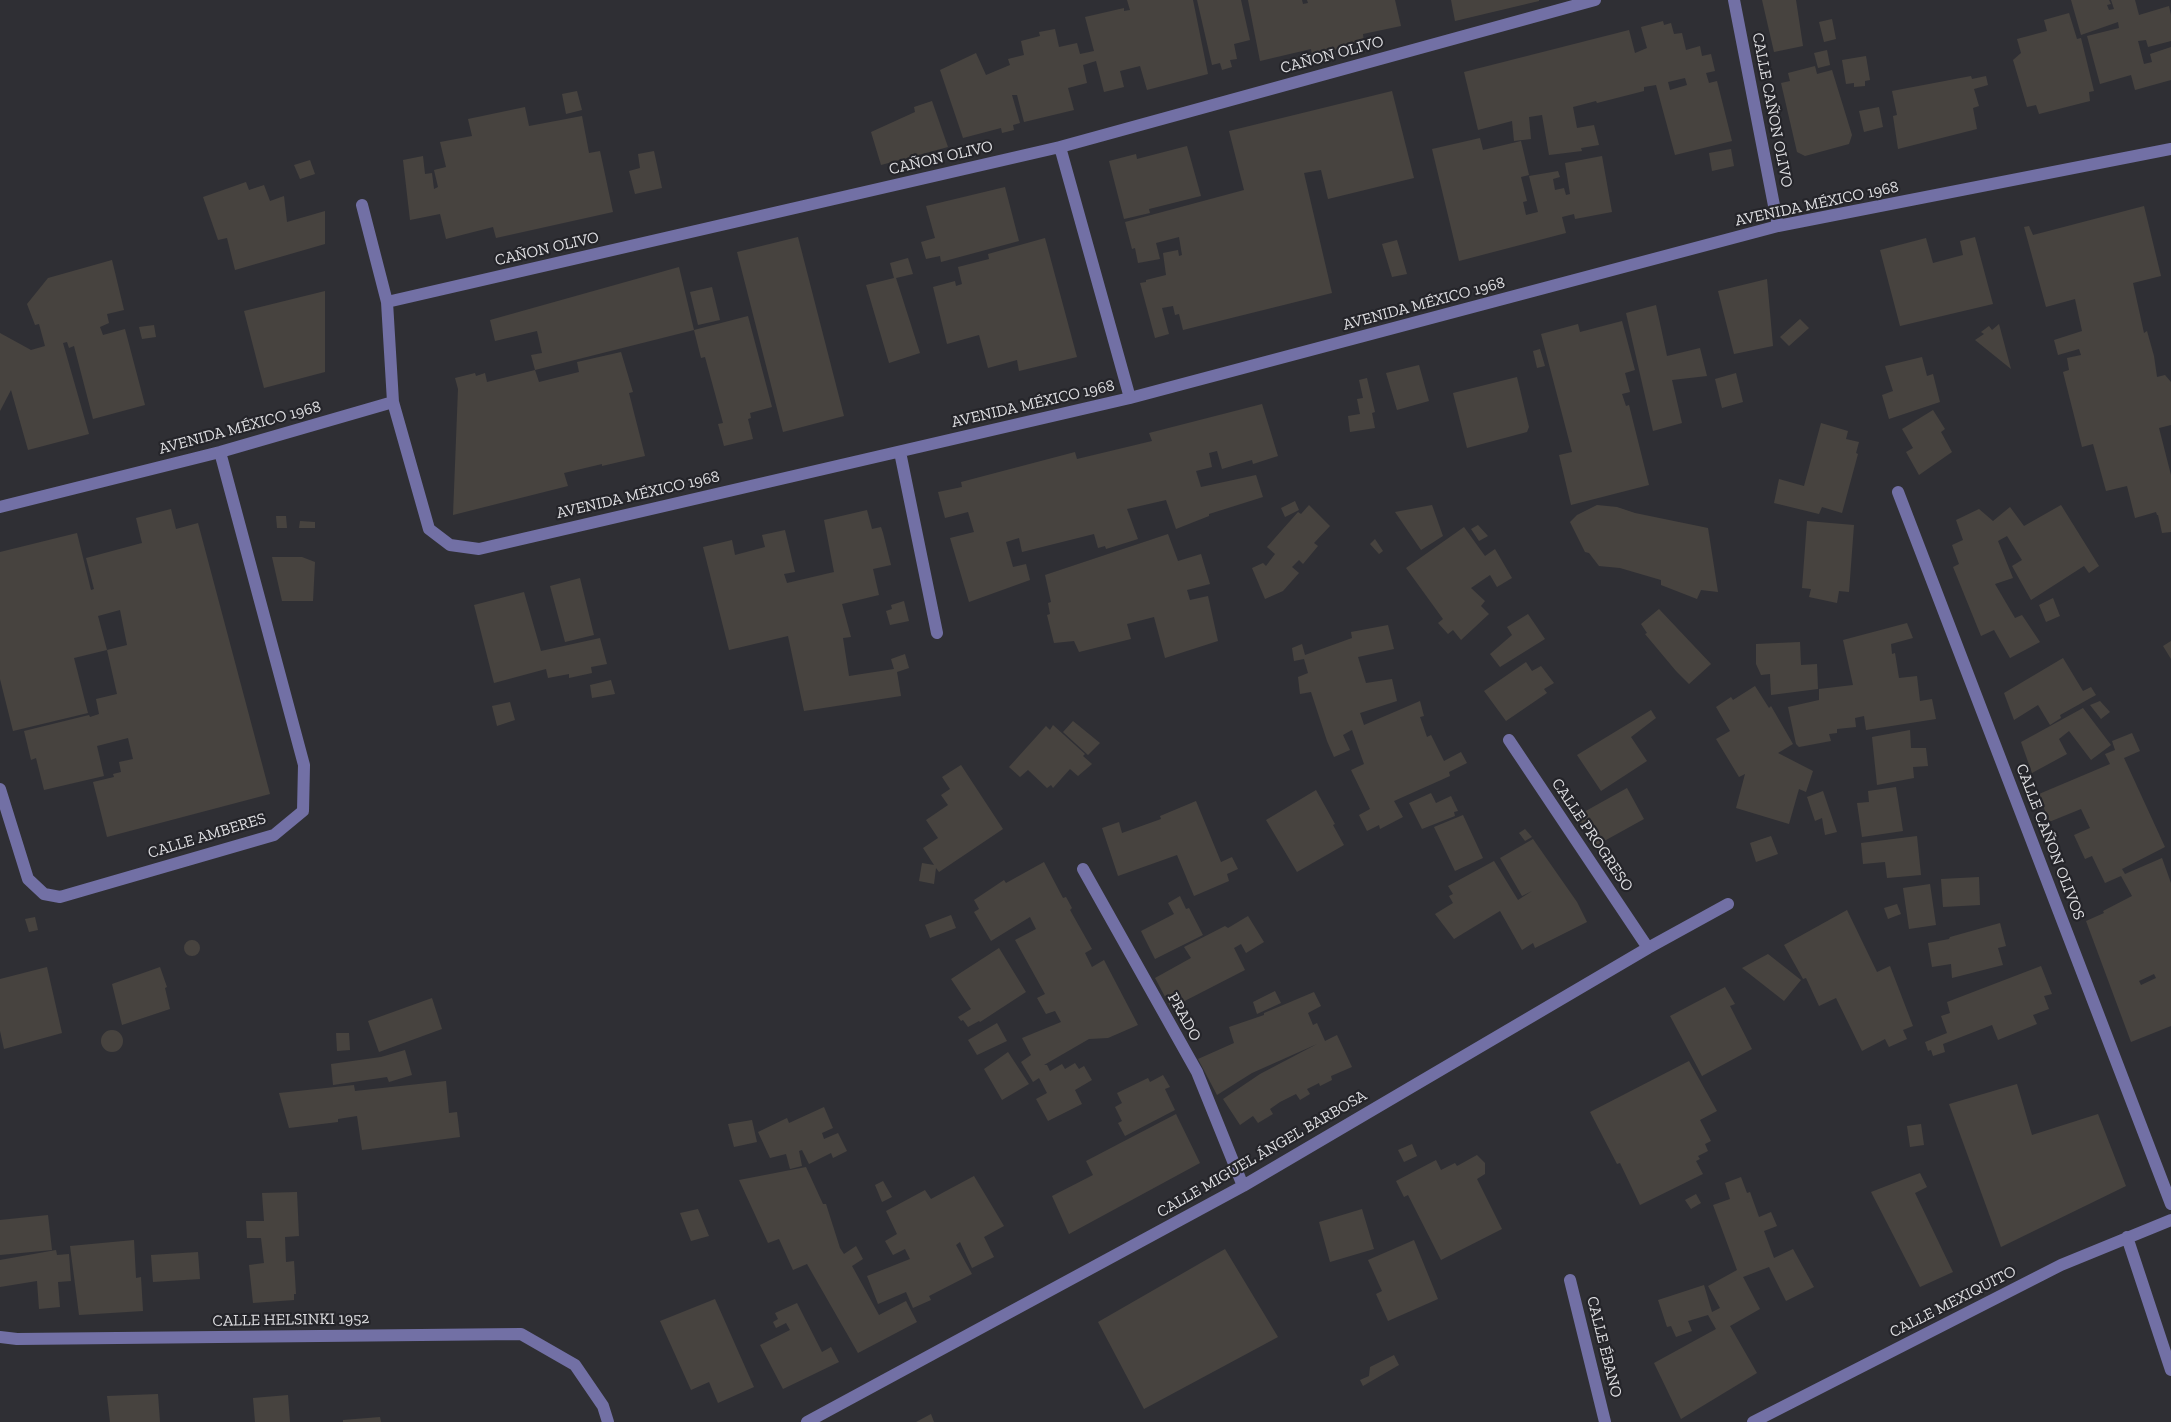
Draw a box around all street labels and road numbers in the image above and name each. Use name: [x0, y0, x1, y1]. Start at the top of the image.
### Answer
street label: CALLE CAÑON OLIVO: [1748, 31, 1796, 189]
street label: CAÑON OLIVO: [1278, 32, 1386, 78]
street label: CAÑON OLIVO: [887, 137, 995, 179]
street label: AVENIDA MÉXICO 1968: [1733, 177, 1901, 231]
street label: CAÑON OLIVO: [493, 228, 601, 270]
street label: AVENIDA MÉXICO 1968: [1341, 273, 1507, 335]
street label: AVENIDA MÉXICO 1968: [950, 376, 1116, 432]
street label: AVENIDA MÉXICO 1968: [157, 397, 323, 459]
street label: AVENIDA MÉXICO 1968: [555, 467, 721, 523]
street label: CALLE CAÑON OLIVOS: [2011, 761, 2089, 923]
street label: CALLE PROGRESO: [1547, 775, 1637, 895]
street label: CALLE AMBERES: [146, 809, 268, 863]
street label: PRADO: [1163, 989, 1205, 1045]
street label: CALLE MIGUEL ÁNGEL BARBOSA: [1154, 1086, 1370, 1222]
street label: CALLE MEXIQUITO: [1886, 1262, 2020, 1342]
street label: CALLE ÉBANO: [1582, 1294, 1626, 1400]
street label: CALLE HELSINKI 1952: [212, 1309, 370, 1331]

